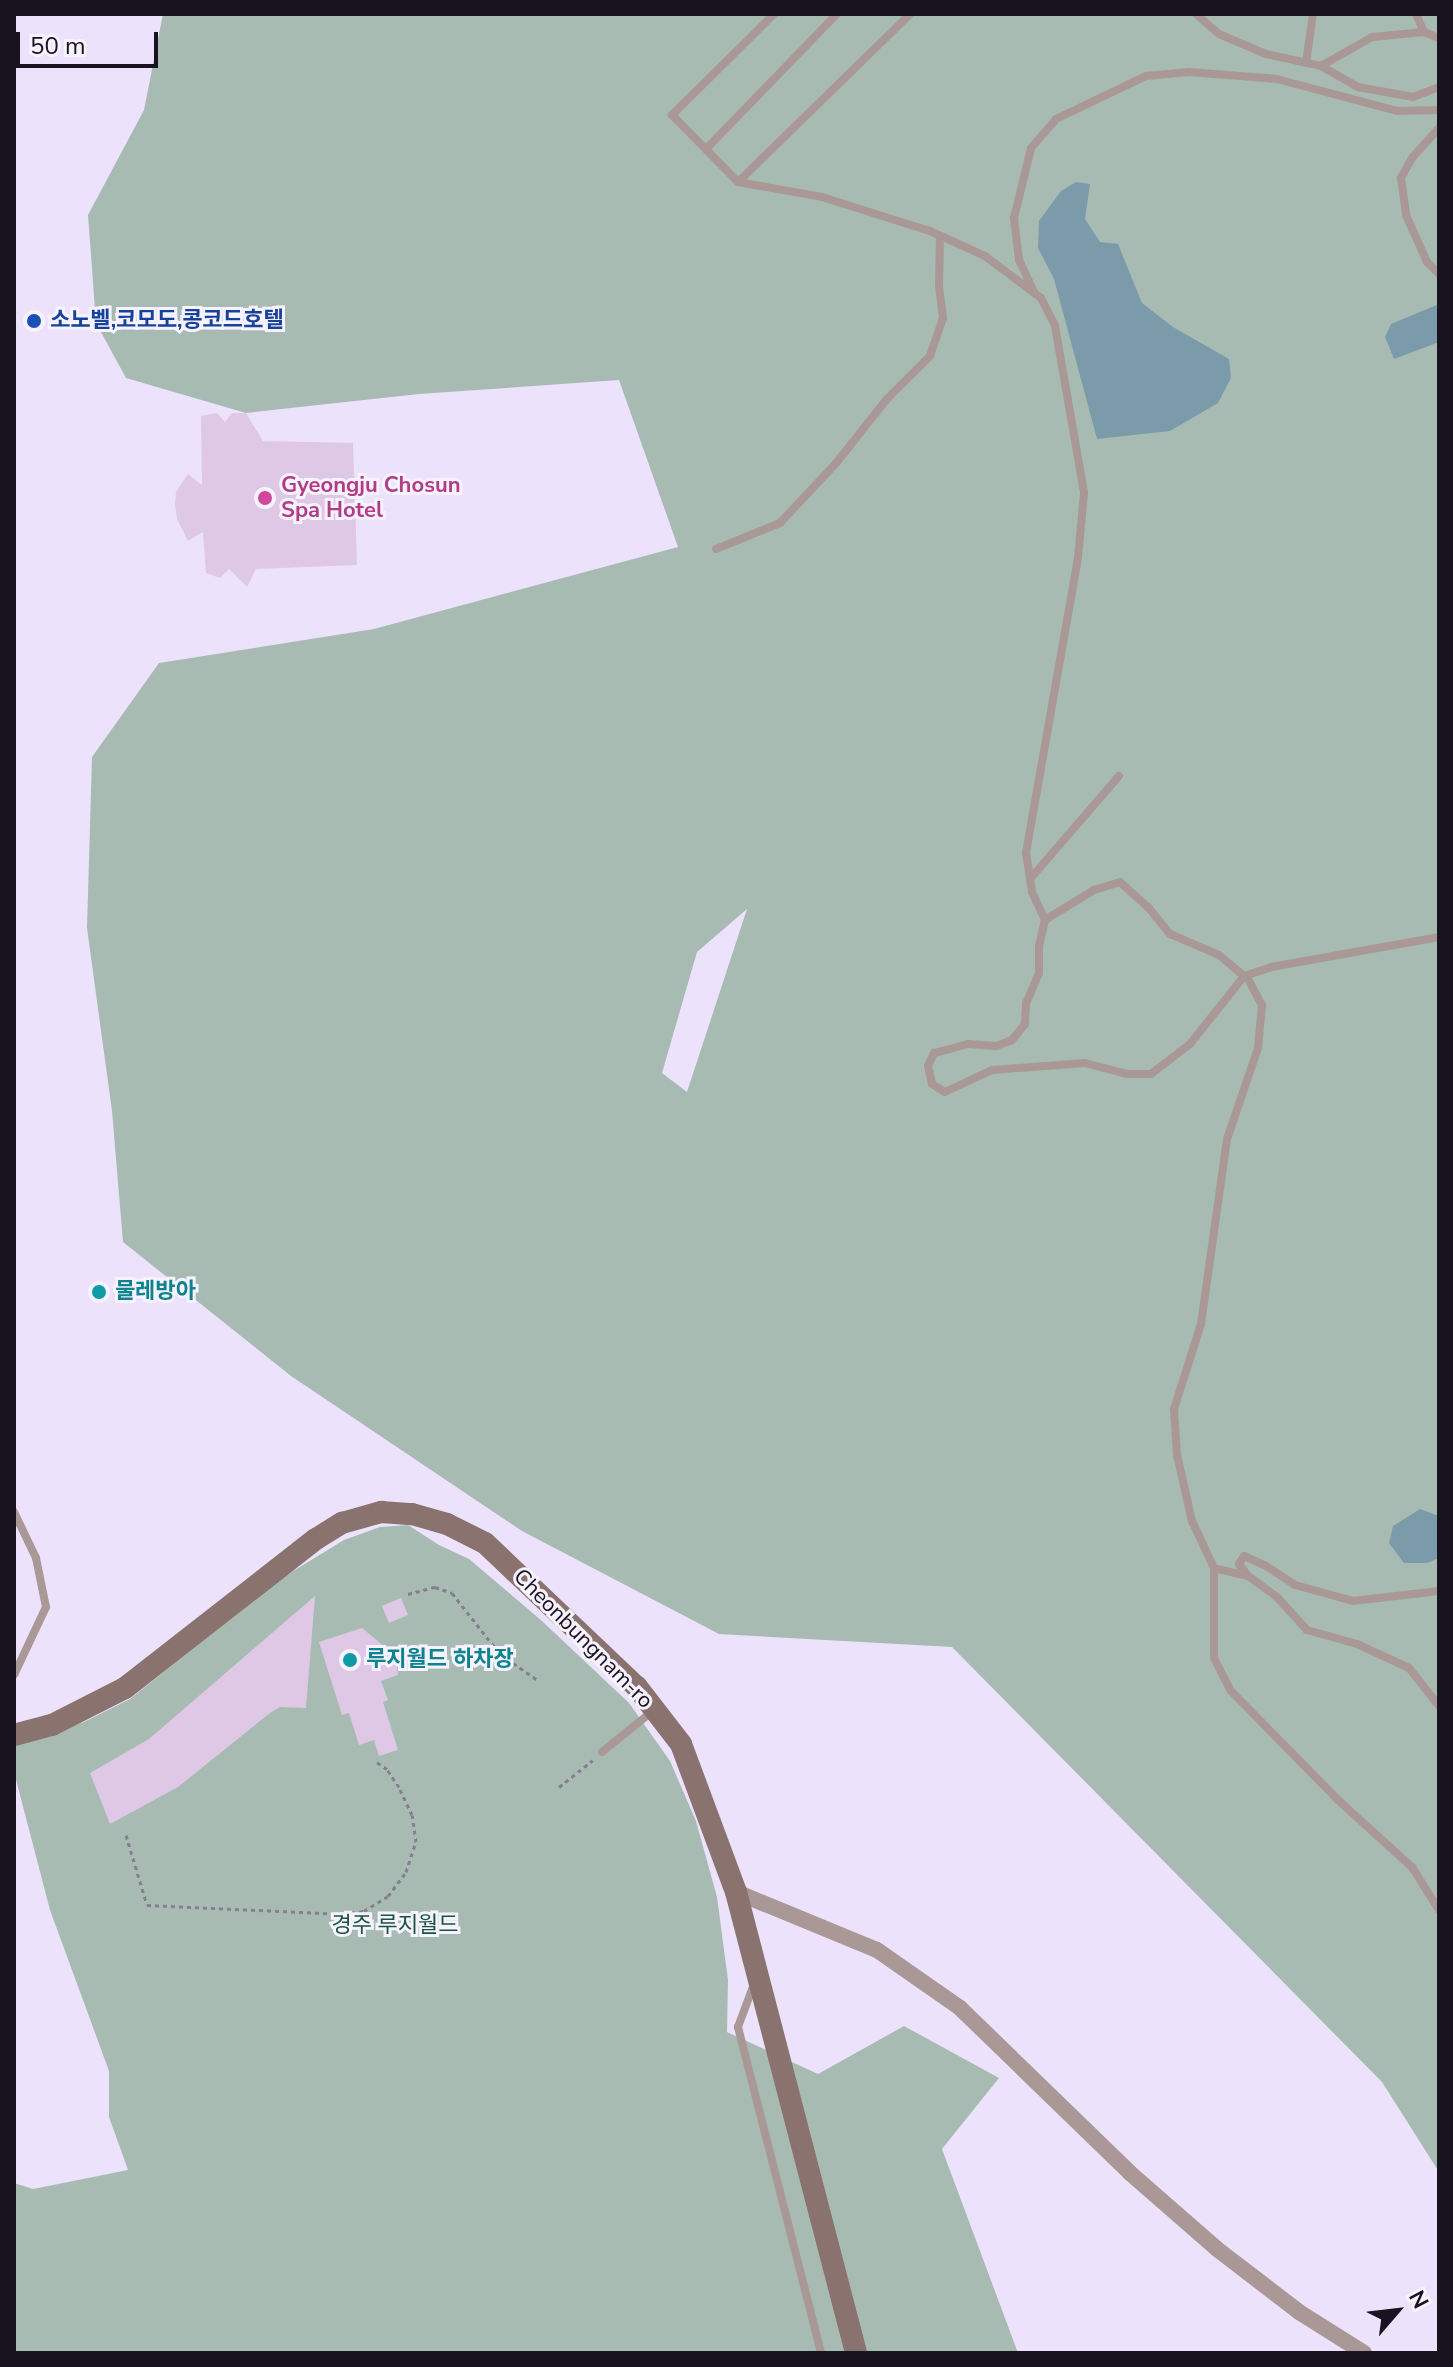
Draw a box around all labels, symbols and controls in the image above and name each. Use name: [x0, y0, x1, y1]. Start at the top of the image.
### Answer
scale bar: [20, 16, 162, 66]
text: 50 m: [30, 30, 86, 62]
place label: 소노벨,코모도,콩코드호텔: [50, 308, 284, 334]
marker: 소노벨,코모도,콩코드호텔: [25, 312, 43, 330]
place label: Gyeongju Chosun Spa Hotel: [281, 472, 460, 524]
marker: Gyeongju Chosun Spa Hotel: [256, 489, 274, 507]
place label: 물레방아: [115, 1279, 196, 1305]
marker: 물레방아: [90, 1283, 108, 1301]
street label: Cheonbungnam-ro: [508, 1564, 658, 1714]
place label: 루지월드 하차장: [366, 1647, 514, 1673]
marker: 루지월드 하차장: [341, 1651, 359, 1669]
park label: 경주 루지월드: [331, 1913, 459, 1939]
north arrow: [1357, 2271, 1437, 2351]
text: N: [1401, 2285, 1435, 2314]

